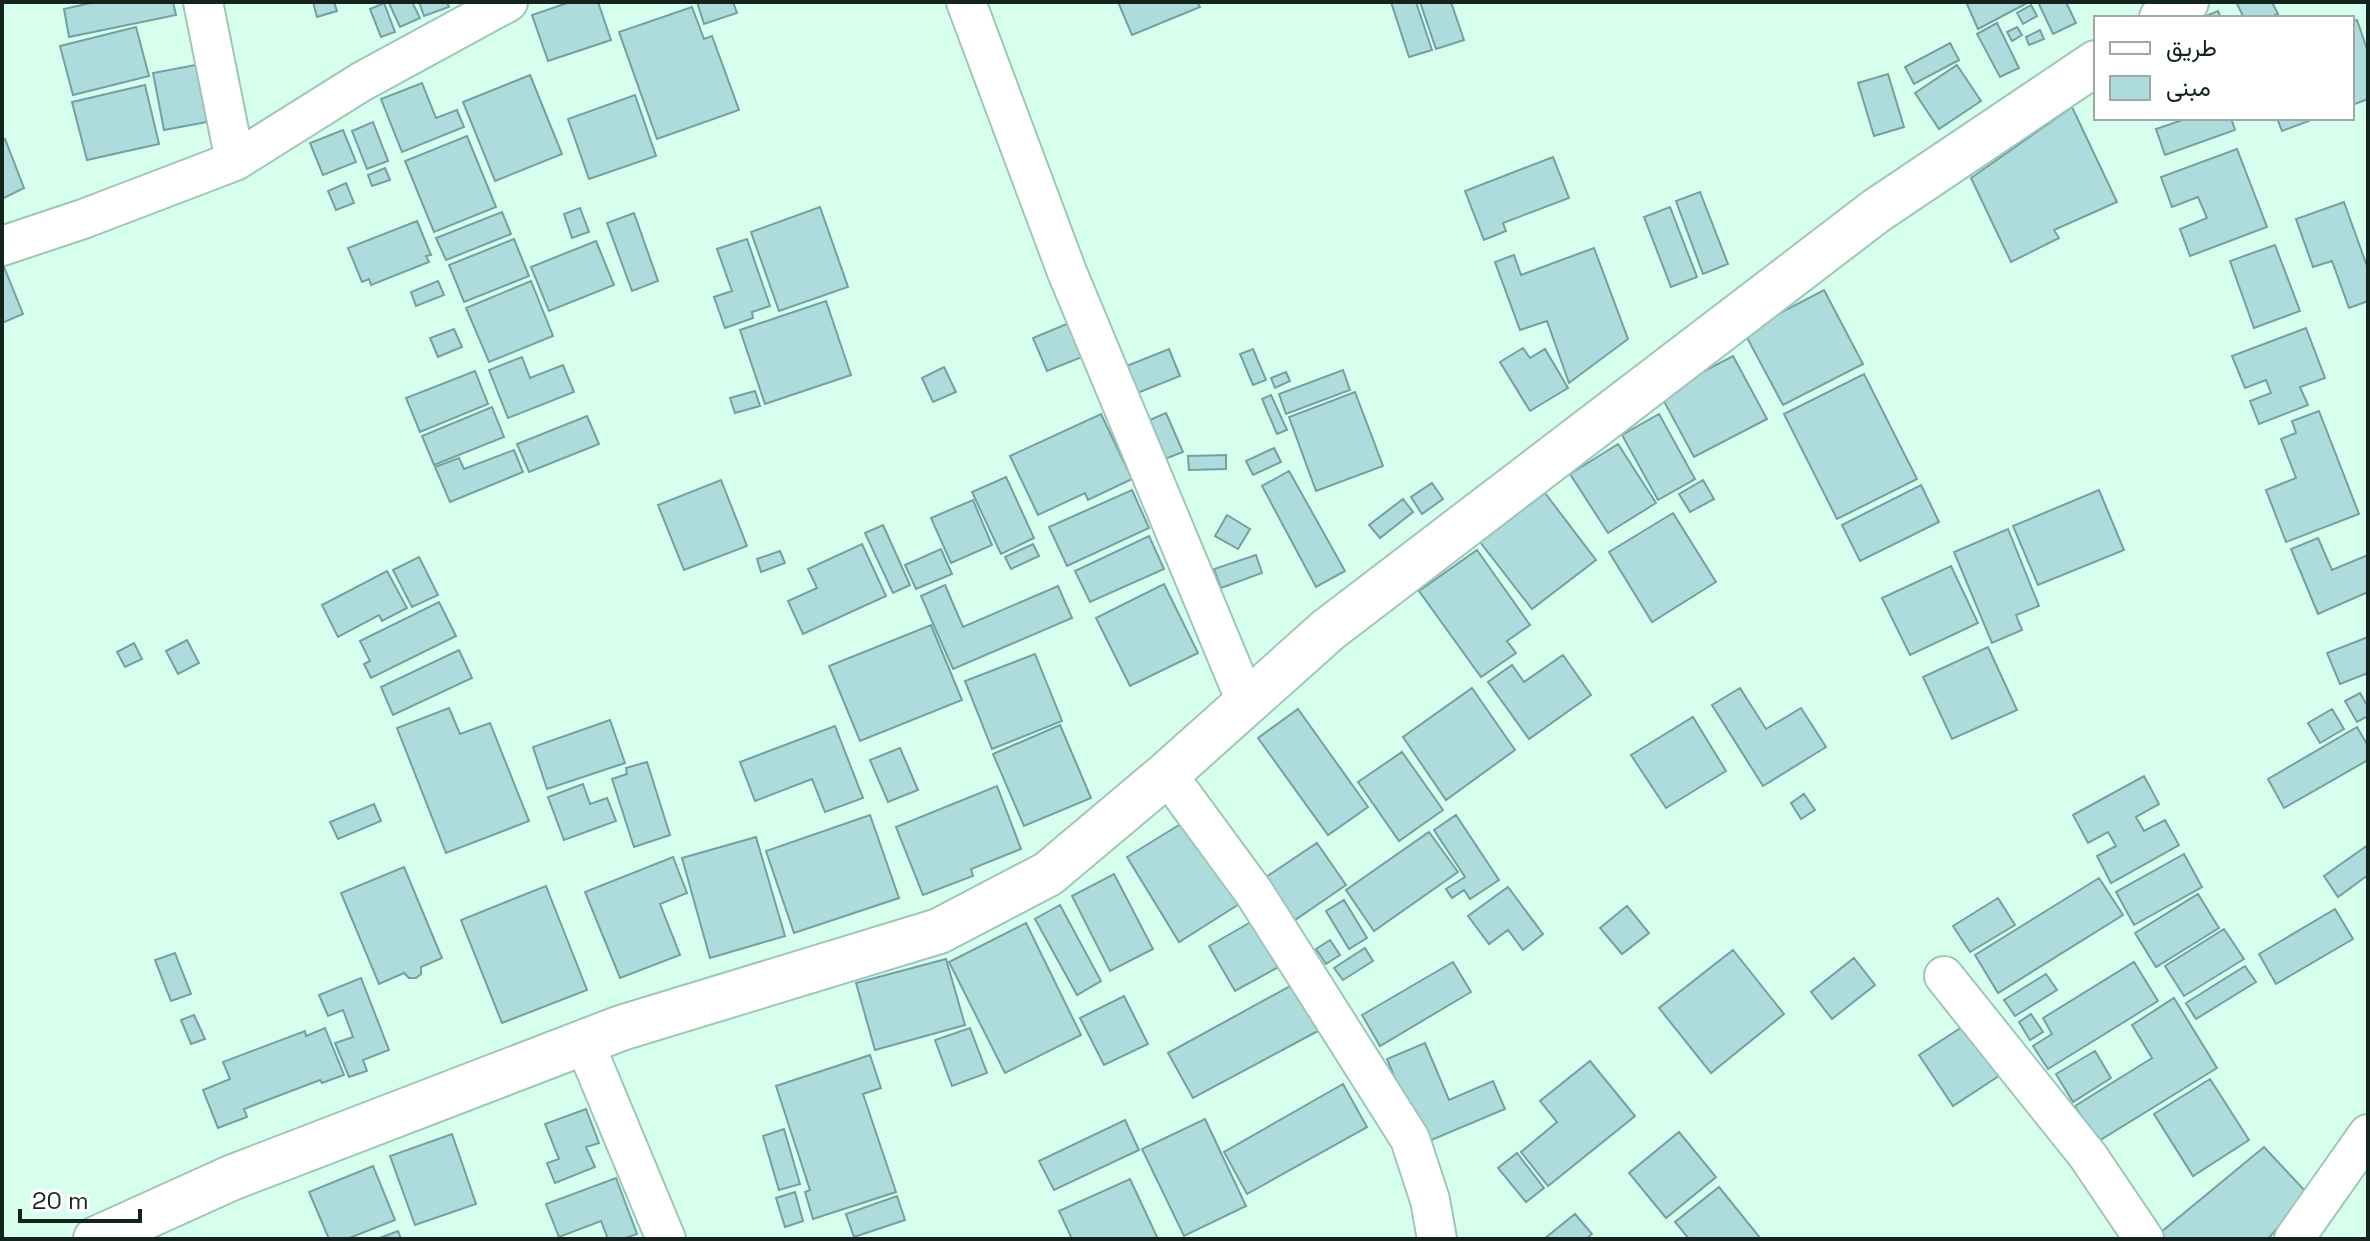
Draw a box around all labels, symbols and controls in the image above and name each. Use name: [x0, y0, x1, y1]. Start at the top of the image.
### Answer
legend: [2094, 16, 2354, 120]
text: طريق: [2166, 32, 2217, 63]
text: مبنى: [2166, 72, 2211, 103]
scale bar: [20, 1173, 140, 1223]
text: 20 m: [32, 1185, 89, 1216]

